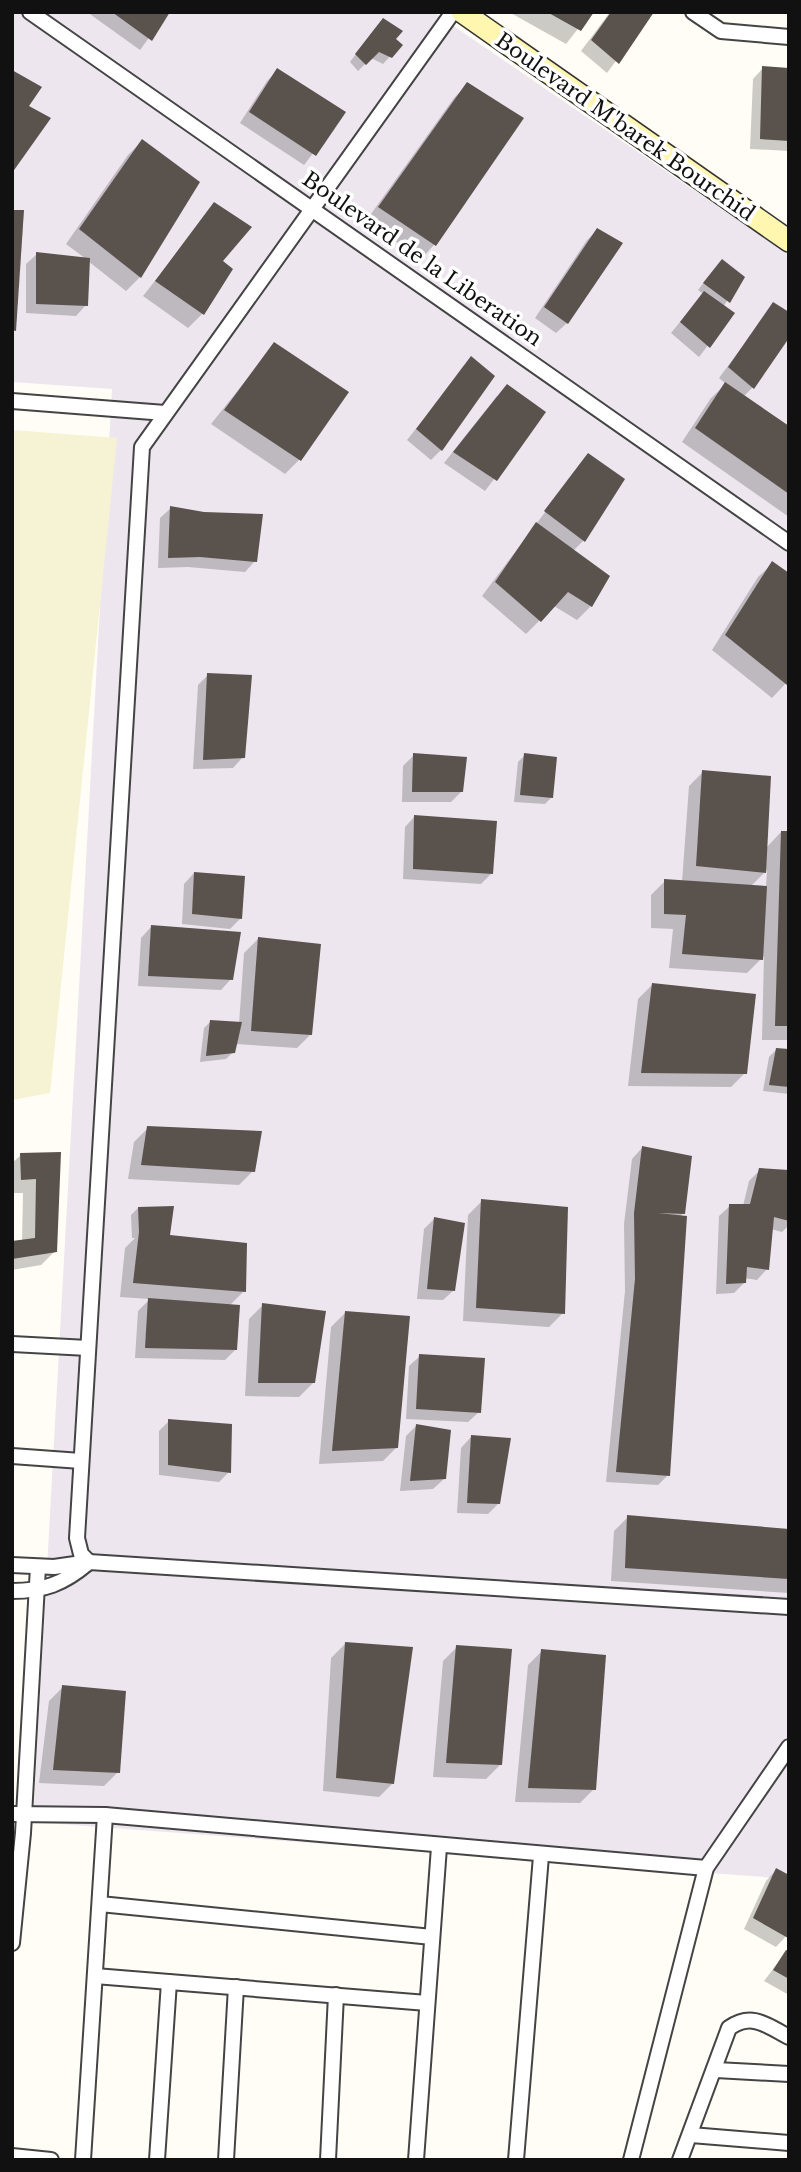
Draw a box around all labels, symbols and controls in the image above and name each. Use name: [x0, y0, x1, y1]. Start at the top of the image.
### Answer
street label: Boulevard M'barek Bourchid: [490, 27, 760, 227]
street label: Boulevard de la Liberation: [297, 166, 547, 352]

